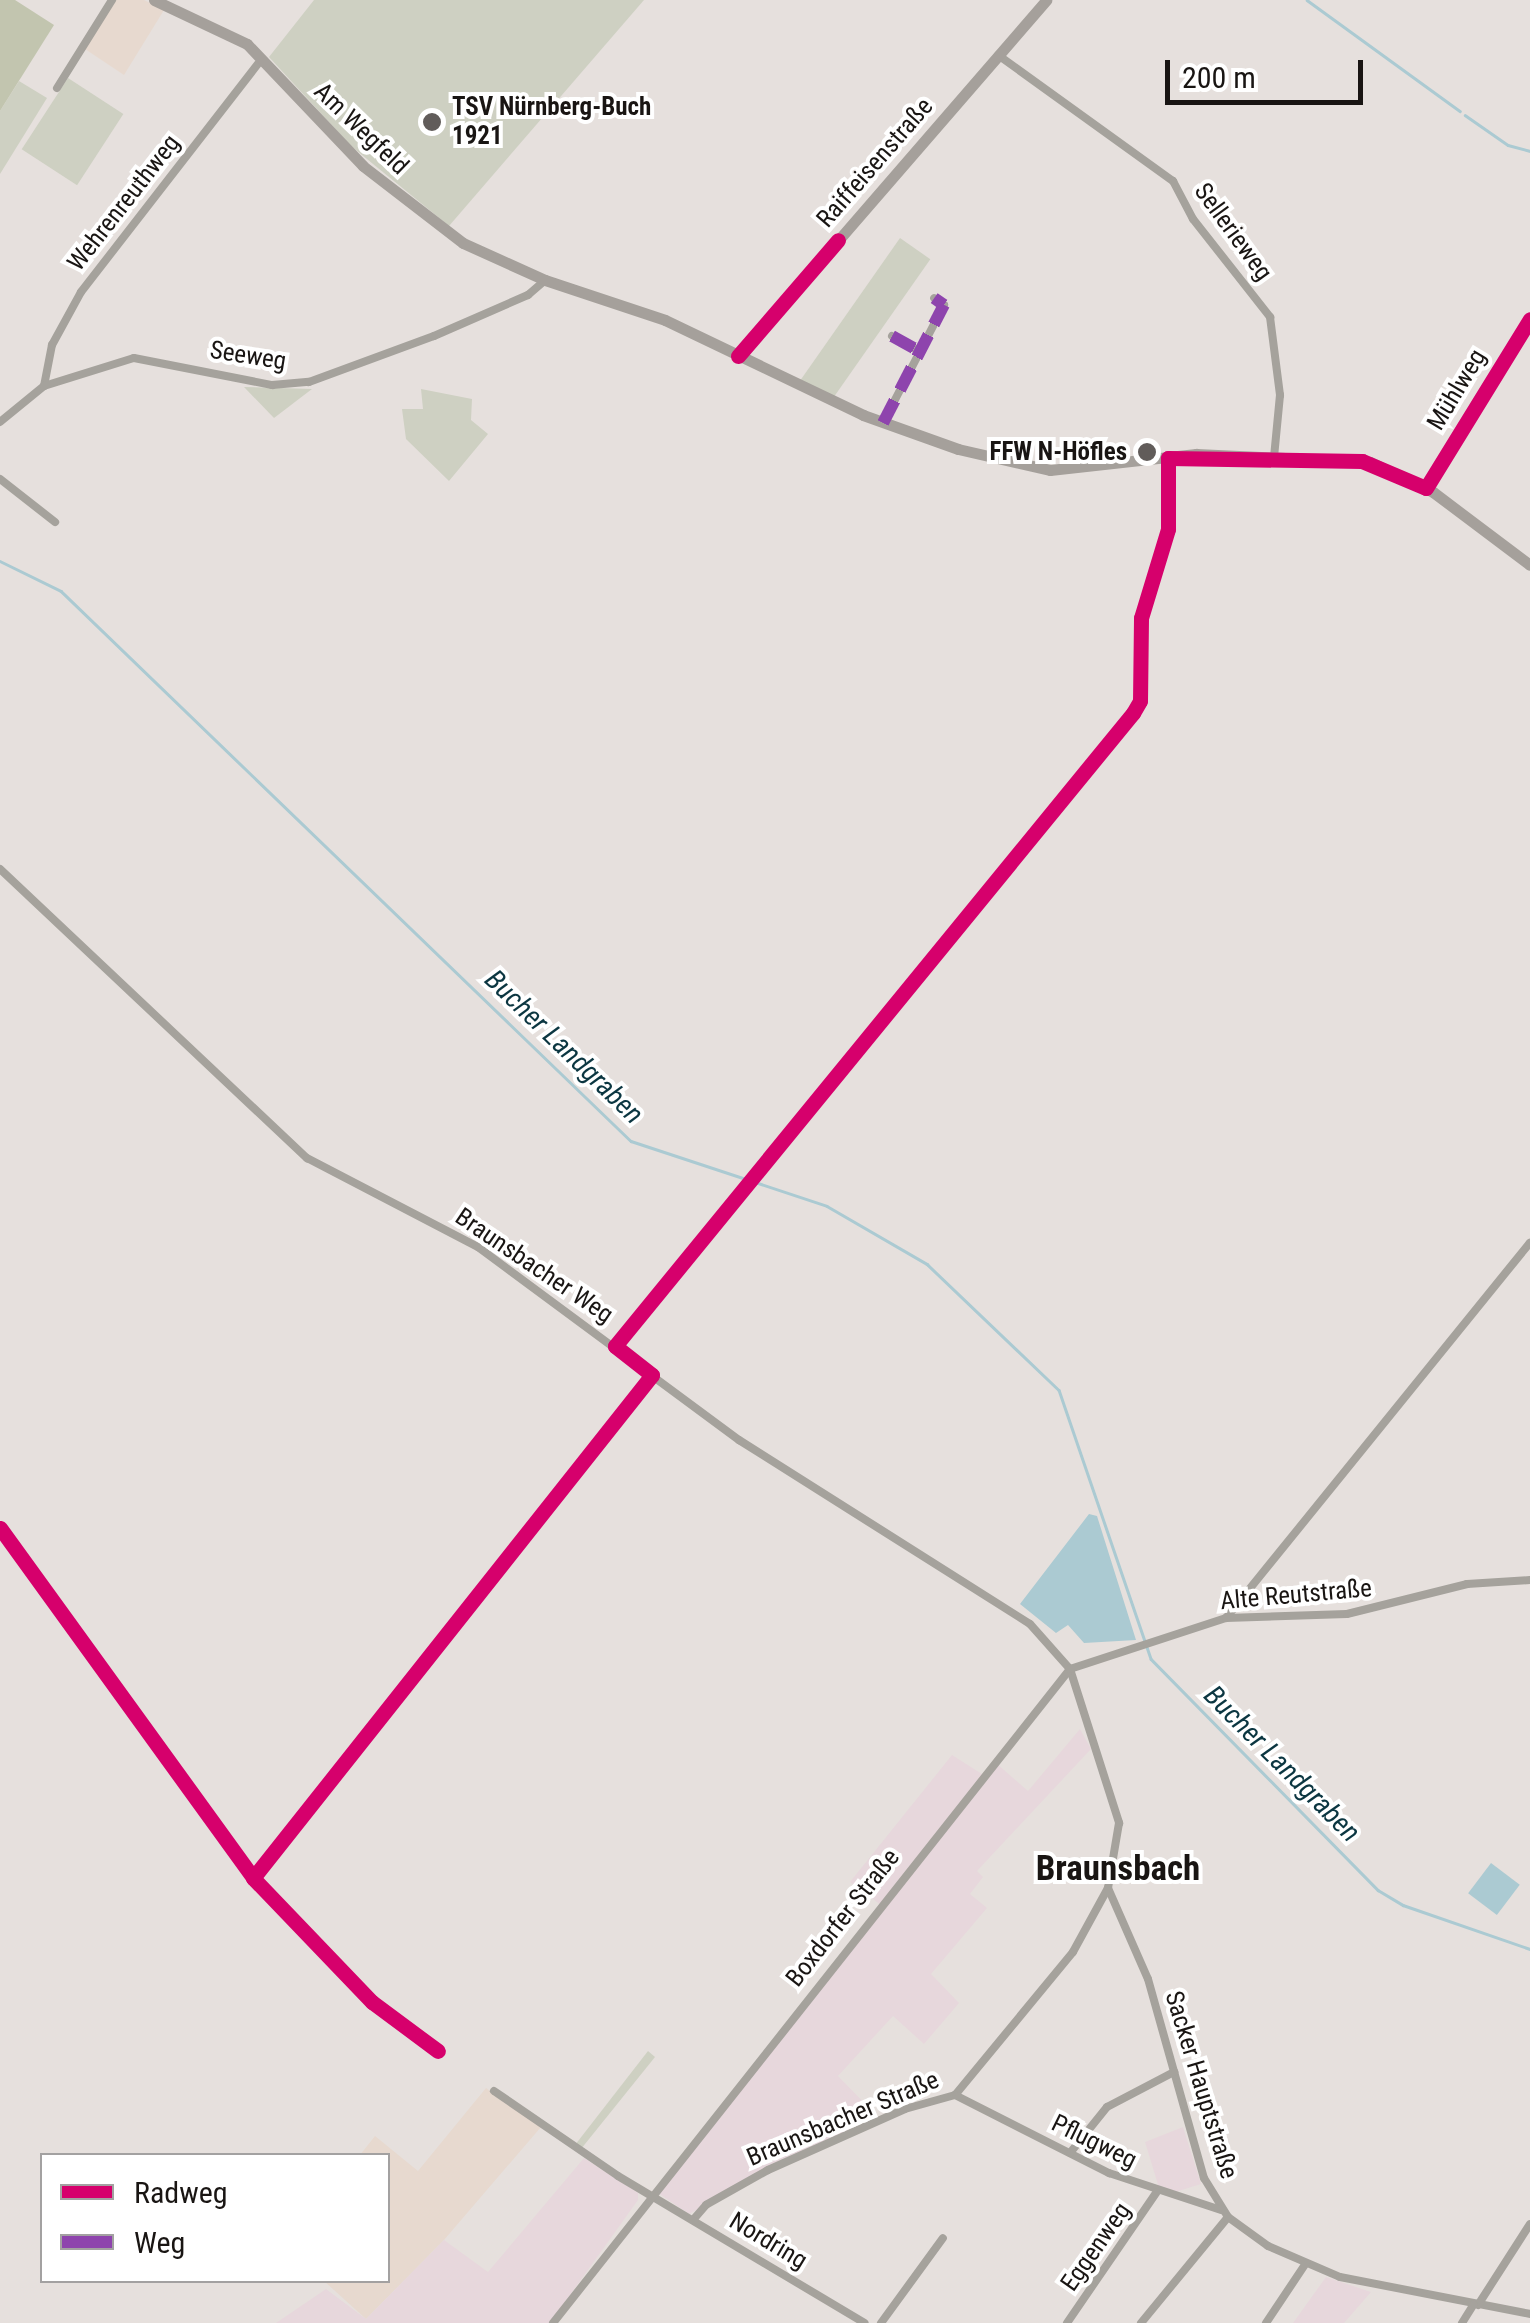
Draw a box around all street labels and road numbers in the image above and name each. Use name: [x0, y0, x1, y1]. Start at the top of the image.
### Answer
street label: Am Wegfeld: [308, 77, 414, 181]
street label: Raiffeisenstraße: [811, 92, 939, 234]
street label: Wehrenreuthweg: [62, 129, 186, 277]
street label: Sellerieweg: [1188, 177, 1278, 287]
street label: Seeweg: [208, 335, 288, 377]
street label: Mühlweg: [1421, 344, 1493, 436]
street label: Braunsbacher Weg: [449, 1202, 619, 1330]
street label: Alte Reutstraße: [1219, 1573, 1373, 1617]
street label: Boxdorfer Straße: [780, 1843, 906, 1993]
street label: Sacker Hauptstraße: [1158, 1988, 1244, 2182]
street label: Braunsbacher Straße: [743, 2065, 943, 2173]
street label: Pflugweg: [1046, 2109, 1142, 2175]
street label: Eggenweg: [1055, 2197, 1137, 2297]
street label: Nordring: [724, 2206, 812, 2276]

